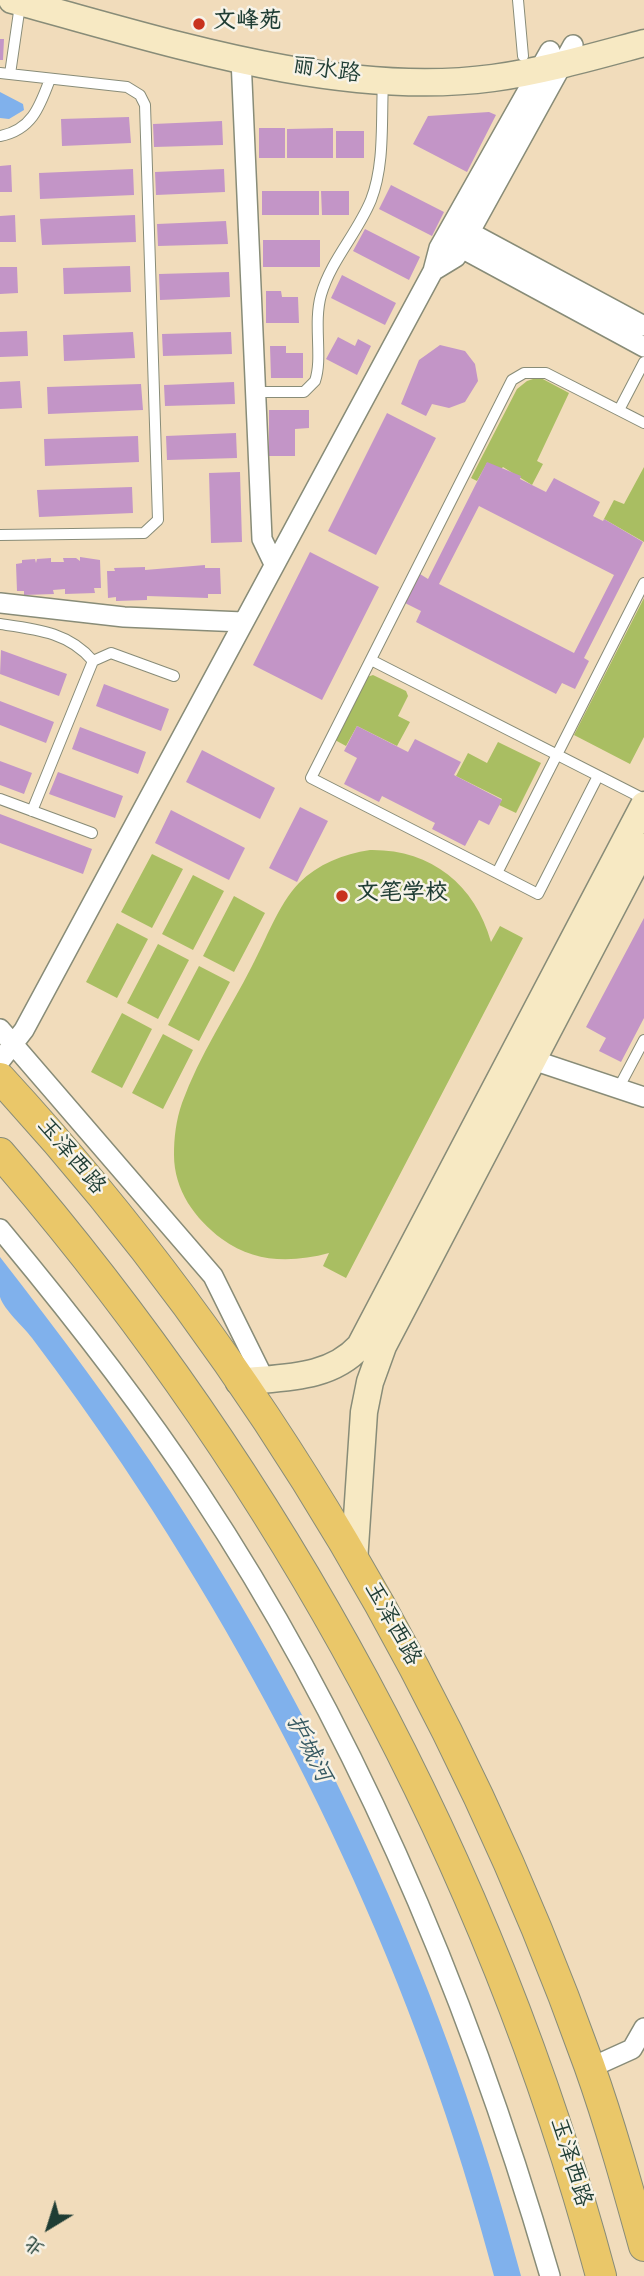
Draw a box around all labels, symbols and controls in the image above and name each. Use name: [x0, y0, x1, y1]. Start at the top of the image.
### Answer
place label: 文峰苑: [213, 10, 282, 38]
marker: 文峰苑: [191, 16, 207, 32]
street label: 丽水路: [290, 55, 362, 91]
place label: 文笔学校: [356, 882, 448, 910]
marker: 文笔学校: [334, 888, 350, 904]
street label: 玉泽西路: [29, 1114, 109, 1202]
street label: 玉泽西路: [356, 1578, 424, 1672]
water label: 护城河: [277, 1711, 335, 1789]
street label: 玉泽西路: [541, 2115, 595, 2211]
north arrow: [14, 2192, 84, 2262]
text: 北: [20, 2227, 52, 2260]

